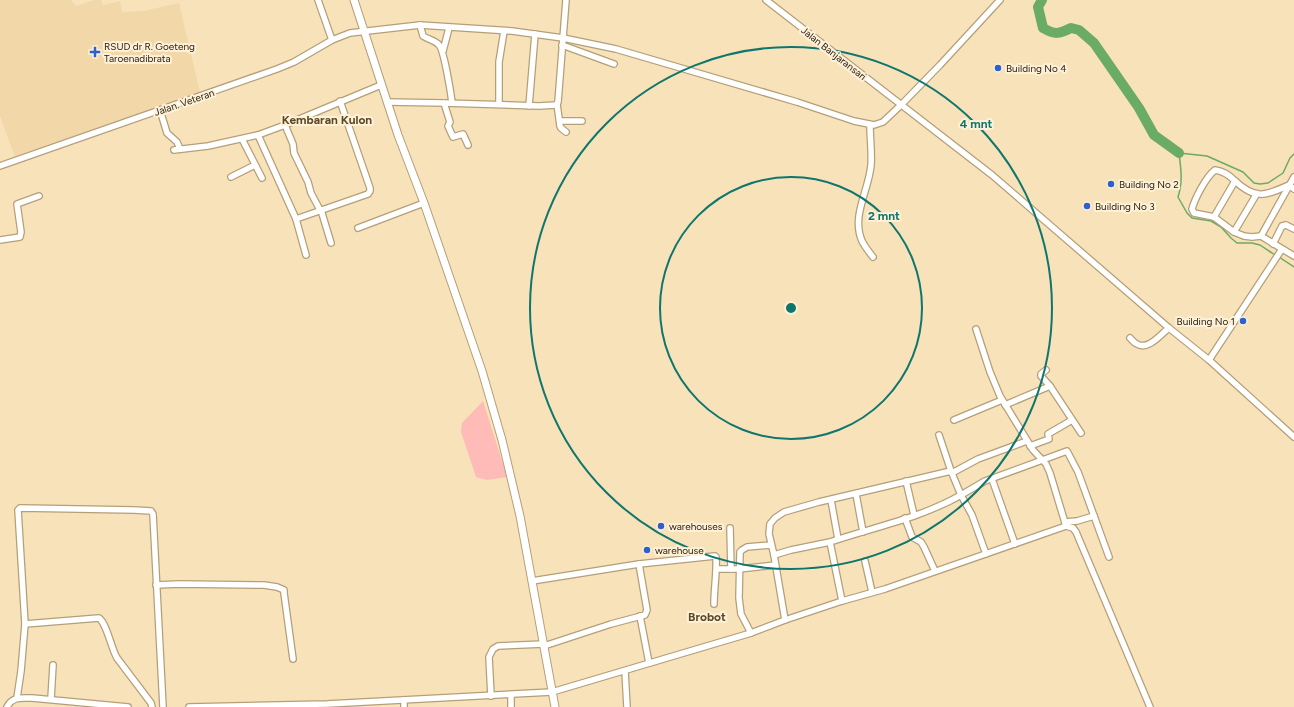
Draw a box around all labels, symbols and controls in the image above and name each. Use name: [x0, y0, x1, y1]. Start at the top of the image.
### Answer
street label: Jalan Banjaransari: [798, 24, 869, 83]
place label: RSUD dr R. Goeteng Taroenadibrata: [104, 40, 195, 65]
marker: RSUD dr R. Goeteng Taroenadibrata: [89, 46, 101, 58]
place label: Building No 4: [1006, 62, 1067, 75]
marker: Building No 4: [993, 63, 1003, 73]
street label: Jalan. Veteran: [152, 86, 216, 119]
district label: Kembaran Kulon: [282, 113, 372, 127]
text: 4 mnt: [960, 117, 992, 131]
place label: Building No 2: [1119, 178, 1179, 191]
marker: Building No 2: [1106, 179, 1116, 189]
place label: Building No 3: [1095, 200, 1155, 213]
marker: Building No 3: [1082, 201, 1092, 211]
text: 2 mnt: [868, 209, 900, 223]
centre of rings: [784, 301, 798, 315]
place label: Building No 1: [1177, 315, 1235, 328]
marker: Building No 1: [1238, 316, 1248, 326]
place label: warehouses: [669, 520, 723, 533]
marker: warehouses: [656, 521, 666, 531]
place label: warehouse: [655, 544, 704, 557]
marker: warehouse: [642, 545, 652, 555]
district label: Brobot: [688, 610, 726, 624]

